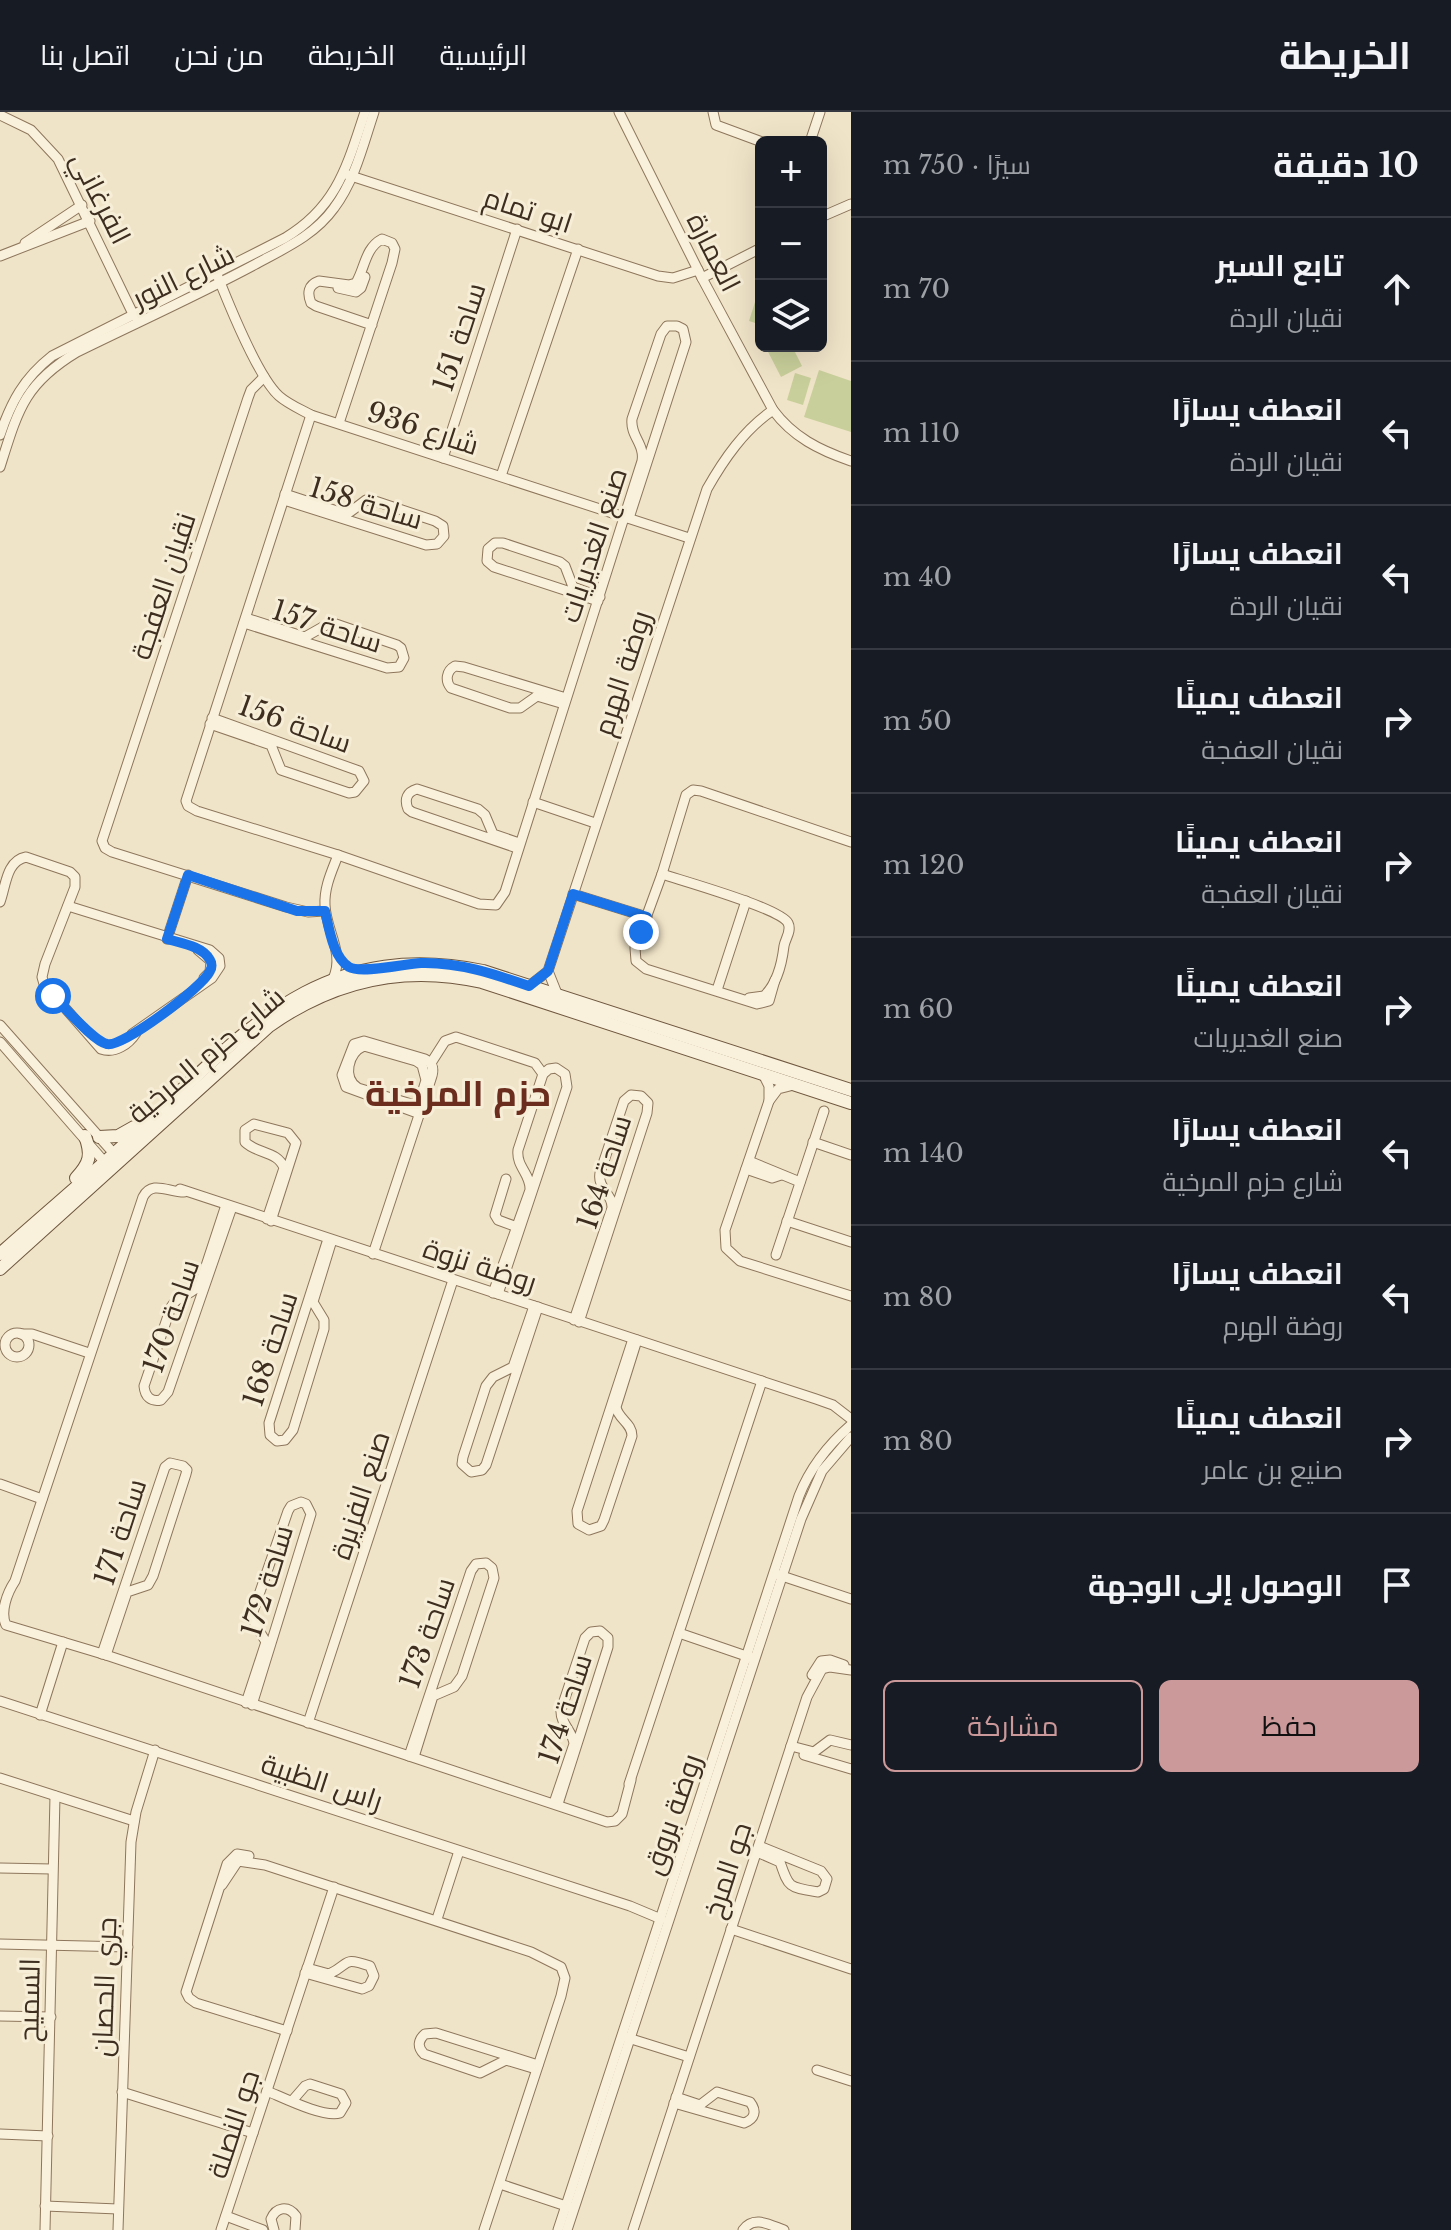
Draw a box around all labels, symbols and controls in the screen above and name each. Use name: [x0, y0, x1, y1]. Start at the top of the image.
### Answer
text: الخريطة: [1279, 32, 1411, 79]
text: اتصل بنا: [40, 38, 130, 73]
text: من نحن: [174, 38, 264, 73]
text: الخريطة: [308, 38, 395, 73]
text: الرئيسية: [439, 38, 527, 73]
map controls: [755, 136, 827, 352]
button: +: [755, 136, 827, 208]
text: 10 دقيقة: [1273, 144, 1419, 186]
street label: الفرغاني: [59, 146, 139, 252]
text: سيرًا · 750 m: [883, 149, 1031, 181]
street label: ابو تمام: [478, 180, 577, 243]
street label: العمارة: [679, 207, 748, 298]
button: −: [755, 208, 827, 280]
street label: شارع النور: [125, 237, 240, 318]
text: تابع السير: [1216, 247, 1343, 284]
icon: ahead: [1375, 267, 1419, 311]
text: 70 m: [883, 273, 950, 305]
street label: ساحة 151: [426, 278, 493, 396]
button: layers: [755, 280, 827, 352]
text: نقيان الردة: [1230, 302, 1343, 334]
text: انعطف يسارًا: [1171, 391, 1343, 428]
street label: شارع 936: [362, 394, 483, 464]
icon: left: [1375, 411, 1419, 455]
text: 110 m: [883, 417, 960, 449]
text: نقيان الردة: [1230, 446, 1343, 478]
street label: صنع الغديريات: [552, 463, 636, 627]
street label: ساحة 158: [305, 470, 427, 537]
street label: نقيان العفجة: [123, 508, 204, 664]
text: انعطف يسارًا: [1171, 535, 1343, 572]
icon: left: [1375, 555, 1419, 599]
text: 40 m: [883, 561, 952, 593]
text: نقيان الردة: [1230, 590, 1343, 622]
street label: ساحة 157: [267, 592, 386, 661]
street label: روضة الهرم: [586, 606, 661, 741]
text: انعطف يمينًا: [1175, 679, 1343, 716]
street label: ساحة 156: [234, 688, 356, 761]
icon: right: [1375, 699, 1419, 743]
text: 50 m: [883, 705, 952, 737]
text: نقيان العفجة: [1201, 734, 1343, 766]
text: انعطف يمينًا: [1175, 823, 1343, 860]
icon: right: [1375, 843, 1419, 887]
text: 120 m: [883, 849, 965, 881]
text: نقيان العفجة: [1201, 878, 1343, 910]
route end: [623, 914, 659, 950]
text: انعطف يمينًا: [1175, 967, 1343, 1004]
route start: [35, 978, 71, 1014]
street label: شارع حزم المرخية: [121, 980, 293, 1133]
icon: right: [1375, 987, 1419, 1031]
text: 60 m: [883, 993, 954, 1025]
text: صنع الغديريات: [1194, 1022, 1343, 1054]
district label: حزم المرخية: [365, 1071, 551, 1118]
street label: ساحة 164: [570, 1111, 639, 1234]
text: انعطف يسارًا: [1171, 1111, 1343, 1148]
icon: left: [1375, 1131, 1419, 1175]
text: 140 m: [883, 1137, 964, 1169]
text: شارع حزم المرخية: [1163, 1166, 1343, 1198]
street label: روضة نزوة: [419, 1231, 541, 1300]
street label: ساحة 170: [136, 1255, 207, 1378]
text: انعطف يسارًا: [1171, 1255, 1343, 1292]
icon: left: [1375, 1275, 1419, 1319]
text: 80 m: [883, 1281, 953, 1313]
street label: ساحة 168: [235, 1287, 305, 1411]
text: روضة الهرم: [1223, 1310, 1343, 1342]
text: انعطف يمينًا: [1175, 1399, 1343, 1436]
icon: right: [1375, 1419, 1419, 1463]
text: 80 m: [883, 1425, 953, 1457]
street label: صنع الفزيرة: [323, 1427, 399, 1564]
text: صنيع بن عامر: [1202, 1454, 1343, 1486]
street label: ساحة 171: [87, 1474, 154, 1590]
street label: ساحة 172: [234, 1521, 301, 1641]
icon: arrive: [1375, 1563, 1419, 1607]
text: الوصول إلى الوجهة: [1088, 1567, 1343, 1604]
street label: ساحة 173: [392, 1573, 463, 1693]
street label: ساحة 174: [531, 1650, 600, 1769]
button: مشاركة: [883, 1680, 1143, 1772]
button: حفظ: [1159, 1680, 1419, 1772]
street label: راس الظبية: [257, 1746, 387, 1819]
street label: روضة بروق: [636, 1749, 709, 1879]
street label: جو المرخ: [696, 1818, 760, 1923]
street label: جري الحصان: [85, 1916, 128, 2058]
street label: السميح: [11, 1958, 49, 2042]
street label: جو النصلة: [200, 2066, 267, 2183]

